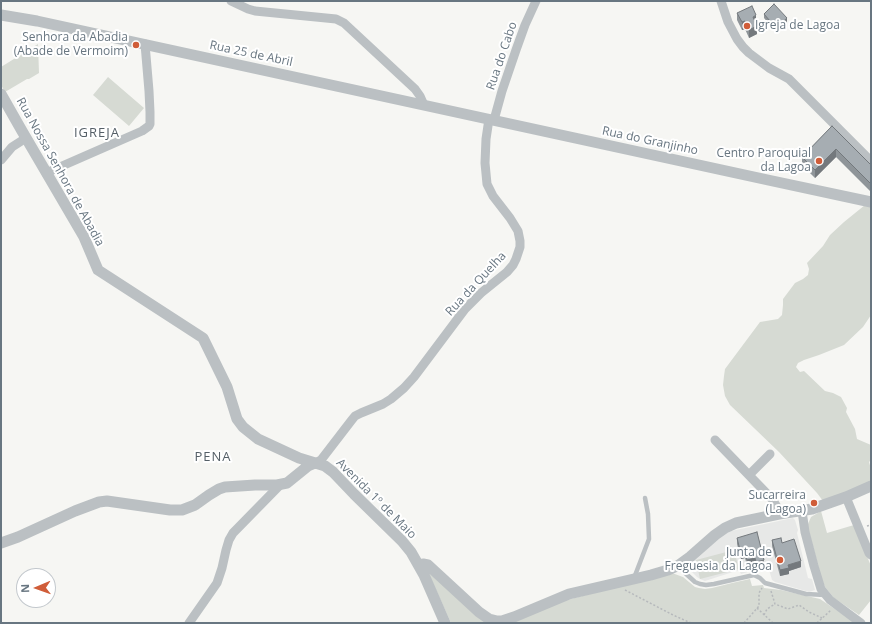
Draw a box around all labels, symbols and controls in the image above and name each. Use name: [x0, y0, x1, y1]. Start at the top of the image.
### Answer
place label: Igreja de Lagoa: [755, 19, 840, 33]
street label: Rua do Cabo: [484, 20, 520, 92]
marker: Igreja de Lagoa: [742, 21, 752, 31]
place label: Senhora da Abadia (Abade de Vermoim): [14, 31, 128, 59]
street label: Rua 25 de Abril: [208, 38, 294, 70]
marker: Senhora da Abadia (Abade de Vermoim): [131, 40, 141, 50]
street label: Rua Nossa Senhora de Abadia: [13, 95, 107, 249]
street label: Rua do Granjinho: [601, 124, 699, 158]
district label: IGREJA: [74, 125, 120, 141]
place label: Centro Paroquial da Lagoa: [716, 147, 811, 175]
marker: Centro Paroquial da Lagoa: [814, 156, 824, 166]
street label: Rua da Quelha: [443, 249, 509, 319]
district label: PENA: [194, 449, 232, 465]
street label: Avenida 1º de Maio: [333, 456, 419, 542]
place label: Sucarreira (Lagoa): [748, 489, 806, 517]
marker: Sucarreira (Lagoa): [809, 498, 819, 508]
place label: Junta de Freguesia da Lagoa: [665, 546, 772, 574]
marker: Junta de Freguesia da Lagoa: [775, 555, 785, 565]
north arrow: [16, 568, 56, 608]
text: N: [17, 584, 32, 593]

